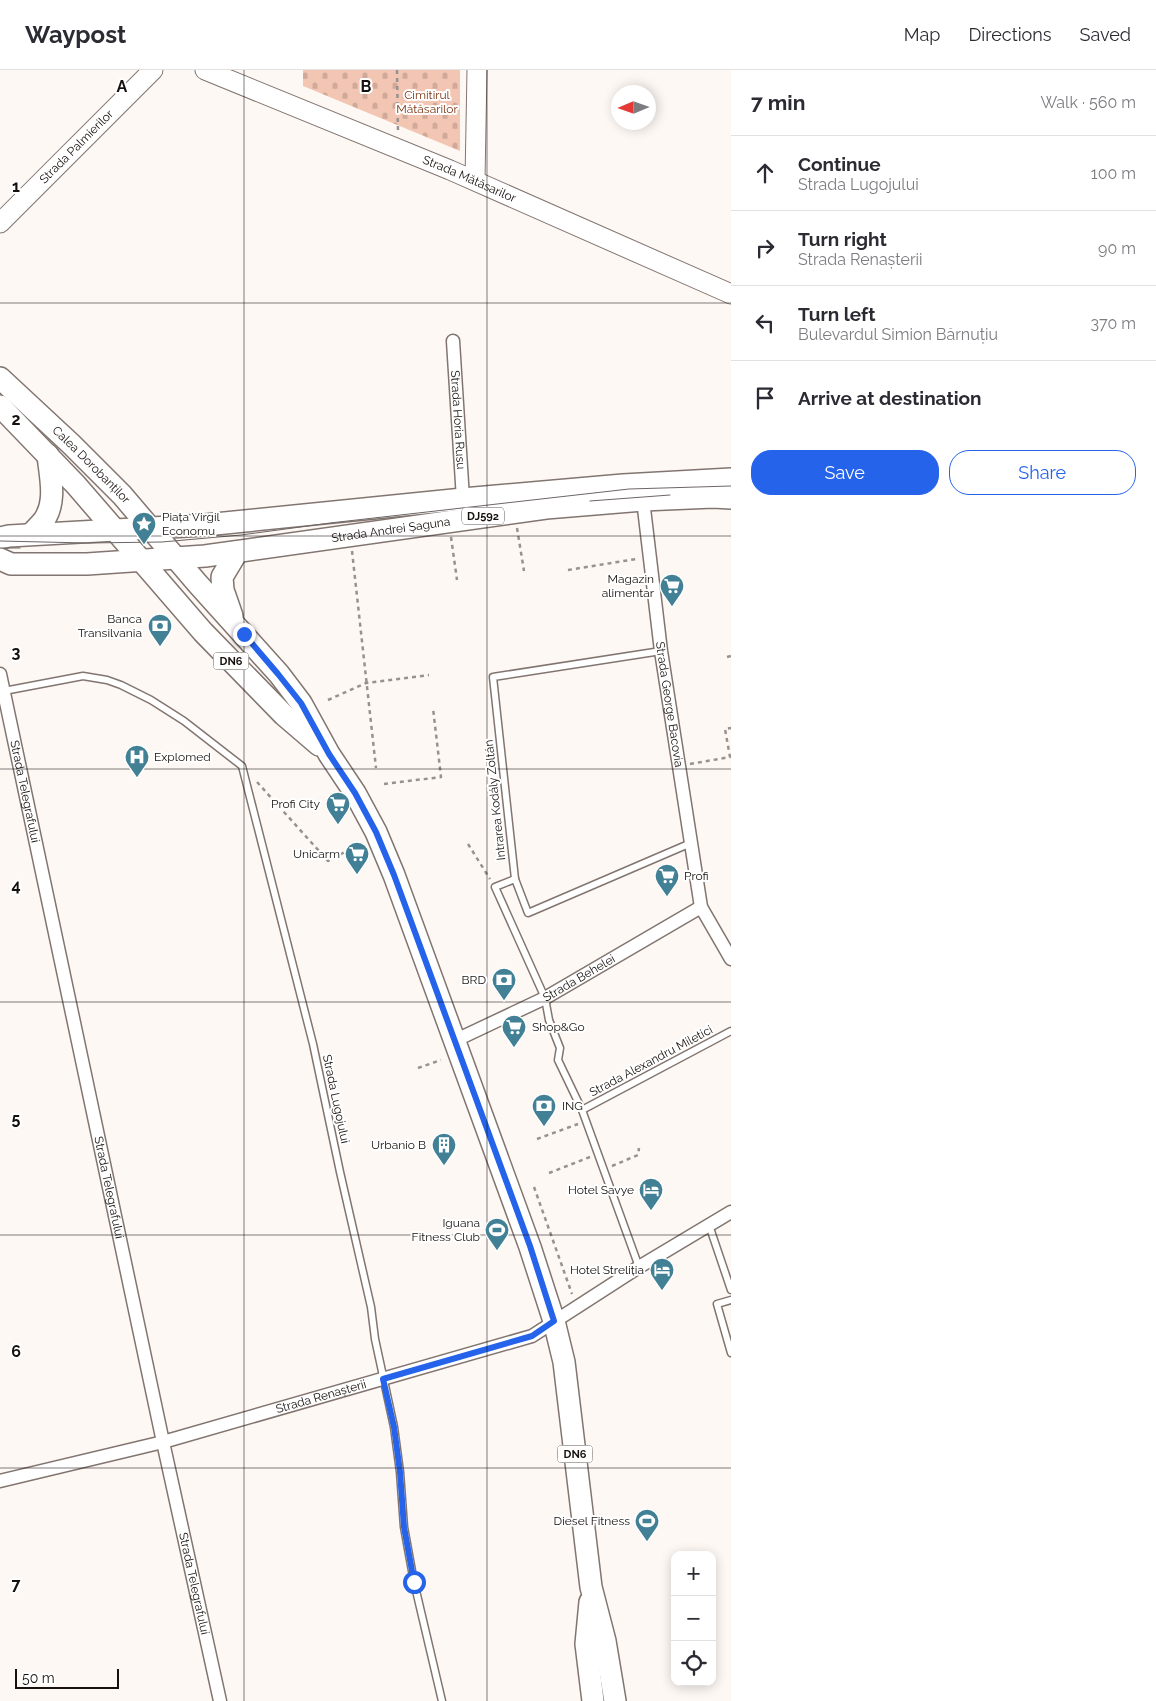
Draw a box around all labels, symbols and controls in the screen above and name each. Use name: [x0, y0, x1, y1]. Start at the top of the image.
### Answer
text: Waypost: [25, 20, 126, 49]
text: Map: [904, 24, 940, 45]
text: Directions: [968, 24, 1052, 45]
text: Saved: [1080, 24, 1131, 45]
text: A: [117, 77, 128, 96]
text: B: [361, 77, 372, 96]
north arrow: [611, 85, 656, 130]
park label: Cimitirul Mătăsarilor: [396, 88, 458, 116]
text: 7 min: [751, 90, 805, 115]
text: Walk · 560 m: [1040, 93, 1136, 112]
street label: Strada Palmierilor: [37, 106, 117, 186]
street label: Strada Mătăsarilor: [421, 153, 519, 206]
text: Continue: [798, 153, 881, 175]
icon: ahead: [751, 159, 779, 187]
text: 100 m: [1091, 164, 1136, 183]
text: Strada Lugojului: [798, 175, 919, 194]
text: 1: [12, 177, 20, 196]
text: Turn right: [798, 228, 887, 250]
icon: right: [751, 234, 779, 262]
text: 90 m: [1098, 239, 1136, 258]
text: Strada Renașterii: [798, 250, 923, 269]
text: Turn left: [798, 303, 875, 325]
icon: left: [751, 309, 779, 337]
text: 370 m: [1090, 314, 1136, 333]
text: Bulevardul Simion Bărnuțiu: [798, 325, 998, 344]
street label: Strada Horia Rusu: [448, 370, 468, 470]
icon: arrive: [751, 384, 779, 412]
text: Arrive at destination: [798, 387, 982, 409]
text: 2: [11, 410, 21, 429]
street label: Calea Dorobanților: [50, 423, 134, 507]
button: Save: [751, 450, 939, 495]
button: Share: [949, 450, 1136, 495]
road number: DJ592: [462, 508, 504, 524]
place label: Piața Virgil Economu: [162, 510, 221, 538]
place icon: Piața Virgil Economu: [131, 511, 157, 545]
street label: Strada Andrei Șaguna: [330, 515, 451, 545]
place label: Magazin alimentar: [602, 572, 655, 600]
supermarket icon: Magazin alimentar: [659, 573, 685, 607]
place label: Banca Transilvania: [78, 612, 142, 640]
bank icon: Banca Transilvania: [147, 613, 173, 647]
route end: [233, 623, 256, 646]
street label: Strada George Bacovia: [653, 641, 686, 768]
text: 3: [12, 643, 21, 662]
road number: DN6: [214, 652, 248, 670]
street label: Strada Telegrafului: [7, 739, 43, 844]
street label: Intrarea Kodály Zoltán: [482, 739, 508, 861]
hospital icon: Explomed: [124, 744, 150, 778]
place label: Explomed: [154, 750, 211, 764]
supermarket icon: Profi City: [325, 791, 351, 825]
place label: Profi City: [271, 797, 320, 811]
supermarket icon: Unicarm: [344, 841, 370, 875]
place label: Unicarm: [293, 847, 340, 861]
supermarket icon: Profi: [654, 863, 680, 897]
place label: Profi: [684, 869, 709, 883]
text: 4: [11, 876, 21, 895]
street label: Strada Behelei: [540, 952, 618, 1005]
bank icon: BRD: [491, 967, 517, 1001]
place label: BRD: [462, 973, 486, 987]
supermarket icon: Shop&Go: [501, 1014, 527, 1048]
place label: Shop&Go: [532, 1020, 585, 1034]
street label: Strada Alexandru Miletici: [587, 1023, 715, 1099]
street label: Strada Lugojului: [320, 1053, 352, 1145]
bank icon: ING: [531, 1093, 557, 1127]
place label: ING: [562, 1099, 583, 1113]
text: 5: [12, 1109, 21, 1128]
building icon: Urbanio B: [431, 1132, 457, 1166]
street label: Strada Telegrafului: [91, 1135, 127, 1240]
place label: Urbanio B: [371, 1138, 426, 1152]
hotel icon: Hotel Savye: [638, 1177, 664, 1211]
place label: Hotel Savye: [568, 1183, 634, 1197]
place label: Iguana Fitness Club: [412, 1216, 480, 1244]
sports icon: Iguana Fitness Club: [484, 1217, 510, 1251]
hotel icon: Hotel Streliția: [649, 1257, 675, 1291]
place label: Hotel Streliția: [570, 1263, 644, 1277]
text: 6: [11, 1342, 21, 1361]
street label: Strada Renașterii: [274, 1377, 368, 1416]
road number: DN6: [558, 1446, 592, 1462]
sports icon: Diesel Fitness: [634, 1508, 660, 1542]
place label: Diesel Fitness: [554, 1514, 630, 1528]
street label: Strada Telegrafului: [176, 1531, 212, 1636]
map controls: [671, 1551, 716, 1686]
button: +: [671, 1551, 716, 1596]
route start: [403, 1571, 426, 1594]
text: 7: [12, 1575, 21, 1594]
button: −: [671, 1596, 716, 1641]
button: locate: [671, 1641, 716, 1686]
scale bar: [15, 1666, 119, 1689]
text: 50 m: [22, 1670, 55, 1686]

